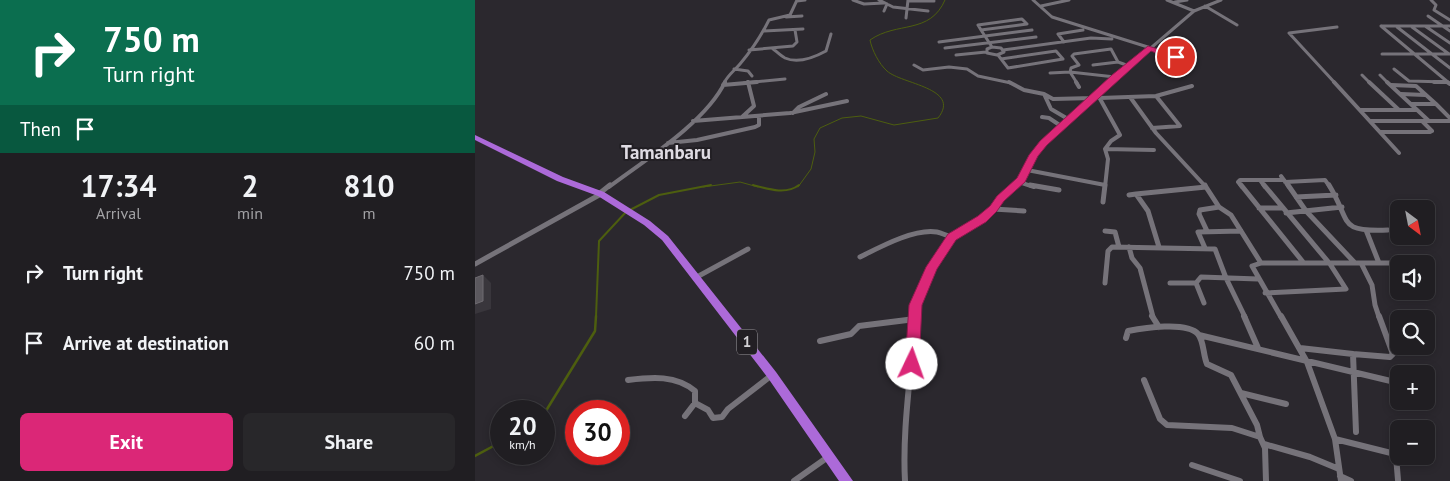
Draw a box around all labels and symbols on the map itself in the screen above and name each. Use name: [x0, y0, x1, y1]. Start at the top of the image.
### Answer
pin: [1155, 36, 1197, 78]
district label: Tamanbaru: [621, 140, 711, 164]
north arrow: [1390, 200, 1435, 245]
road number: 1: [737, 330, 757, 354]
position arrow: [885, 337, 937, 389]
speed limit sign: 30: [565, 400, 630, 465]

